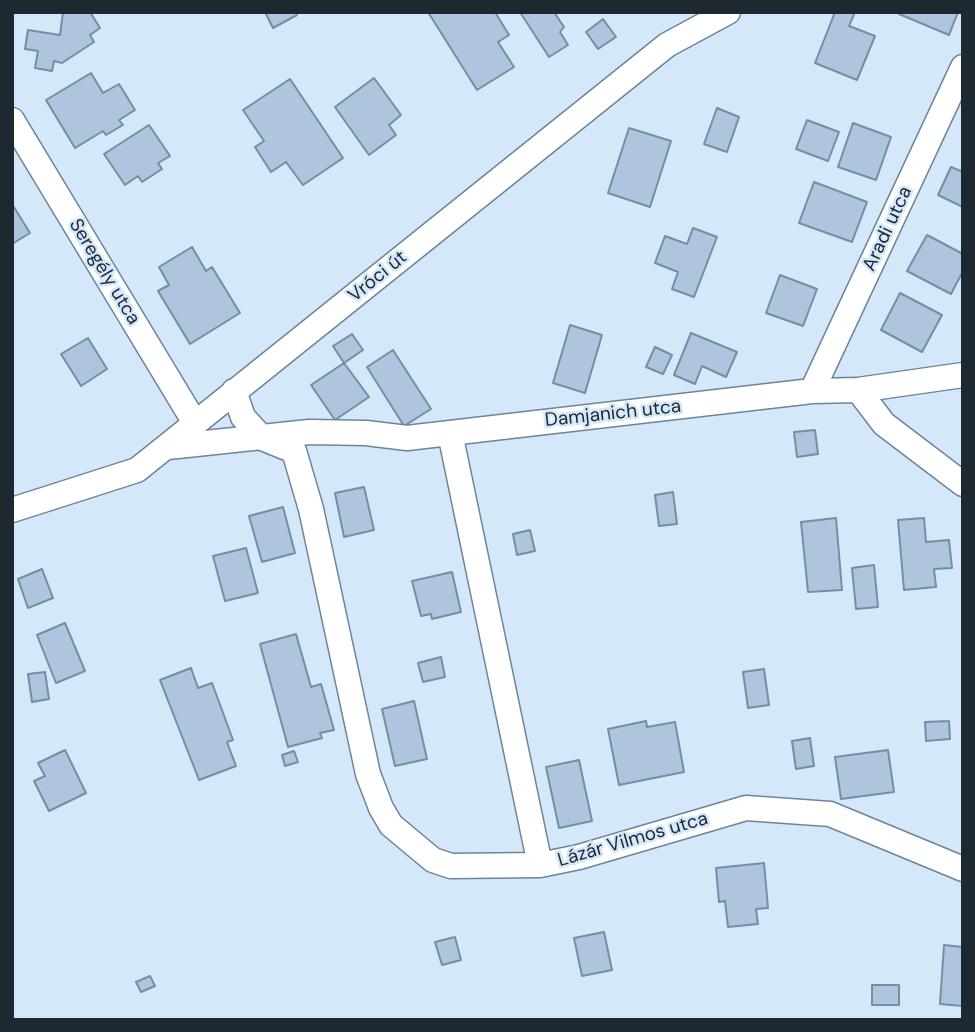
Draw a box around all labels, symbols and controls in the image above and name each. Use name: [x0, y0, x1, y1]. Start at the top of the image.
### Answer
street label: Aradi utca: [858, 183, 918, 275]
street label: Seregély utca: [63, 215, 145, 329]
street label: Vróci út: [344, 246, 412, 308]
street label: Damjanich utca: [544, 396, 682, 432]
street label: Lázár Vilmos utca: [555, 808, 711, 872]

